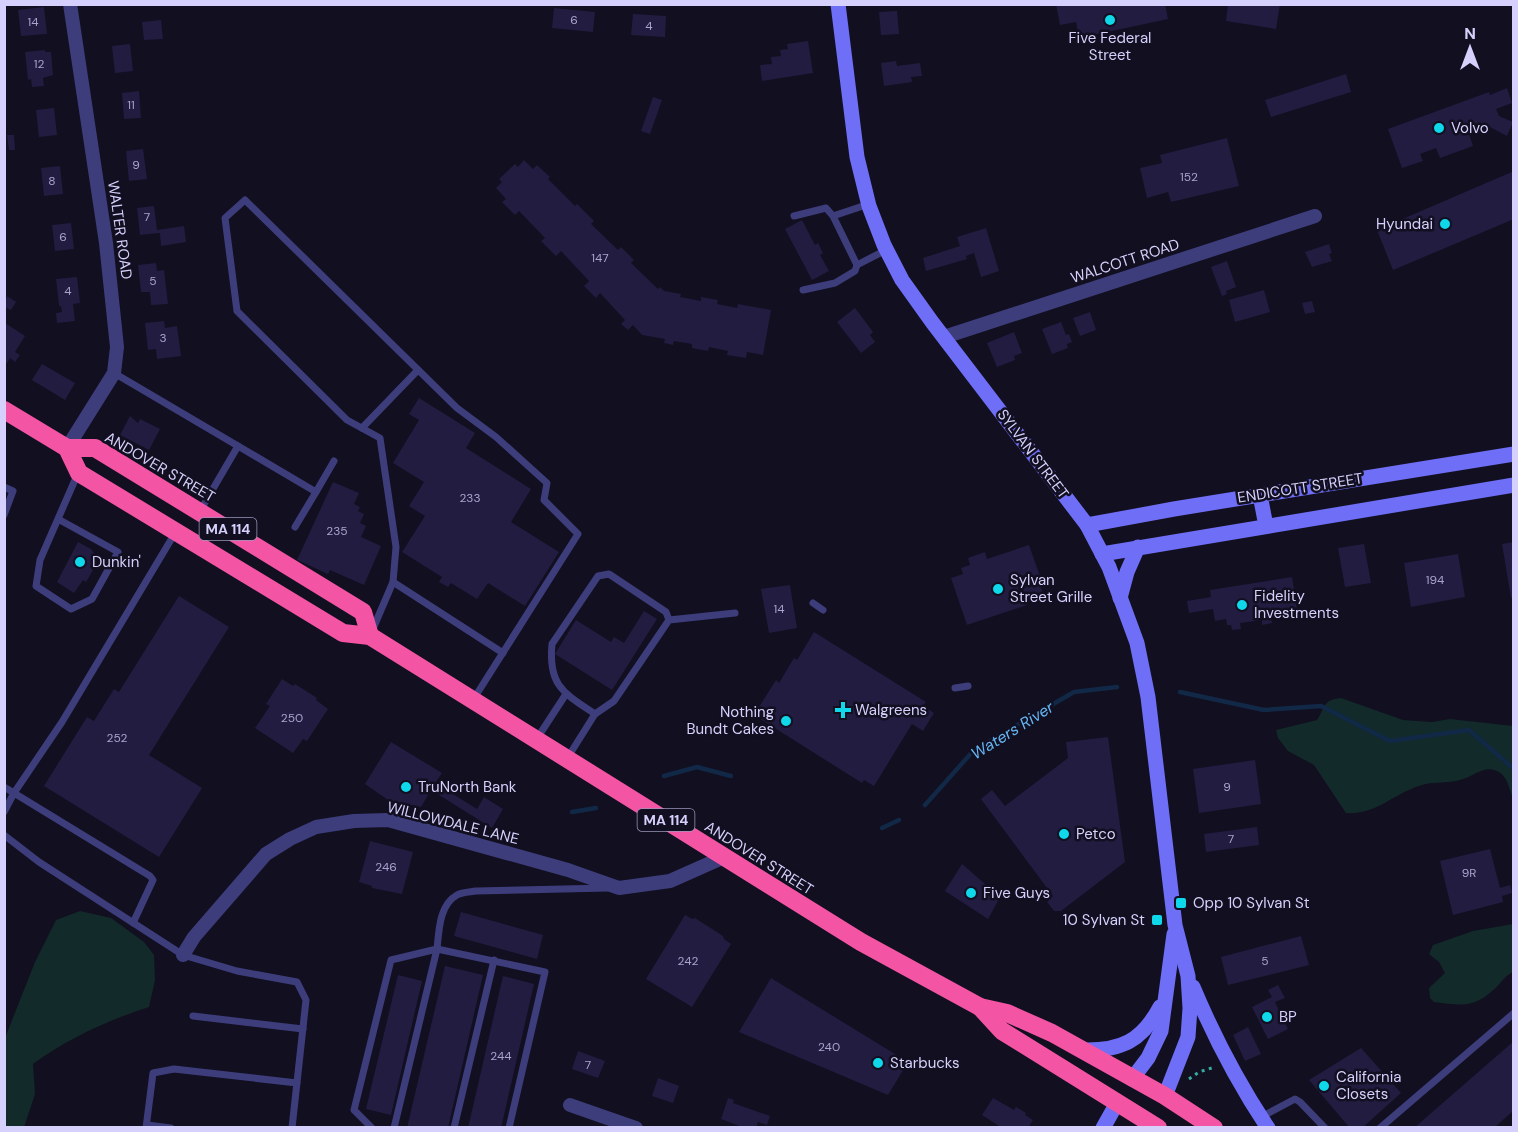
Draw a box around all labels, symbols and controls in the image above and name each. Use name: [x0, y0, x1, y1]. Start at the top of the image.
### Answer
house number: 6: [570, 12, 578, 28]
marker: Five Federal Street: [1103, 13, 1117, 27]
house number: 14: [27, 14, 39, 30]
house number: 4: [645, 18, 653, 34]
north arrow: [1440, 18, 1500, 78]
text: N: [1464, 23, 1476, 44]
place label: Five Federal Street: [1069, 28, 1151, 65]
house number: 12: [34, 56, 44, 72]
house number: 11: [127, 97, 135, 113]
place label: Volvo: [1451, 118, 1489, 138]
marker: Volvo: [1432, 121, 1446, 135]
house number: 9: [132, 157, 140, 173]
house number: 152: [1180, 169, 1198, 185]
house number: 8: [48, 173, 56, 189]
street label: WALTER ROAD: [103, 179, 137, 281]
house number: 7: [144, 209, 150, 225]
place label: Hyundai: [1376, 214, 1433, 234]
marker: Hyundai: [1438, 217, 1452, 231]
house number: 6: [59, 229, 67, 245]
street label: WALCOTT ROAD: [1068, 234, 1182, 288]
house number: 147: [591, 250, 609, 266]
house number: 5: [149, 273, 157, 289]
house number: 4: [64, 283, 72, 299]
house number: 3: [159, 330, 167, 346]
street label: SYLVAN STREET: [993, 405, 1073, 503]
street label: ANDOVER STREET: [101, 427, 219, 507]
street label: ENDICOTT STREET: [1236, 468, 1364, 508]
house number: 233: [459, 490, 481, 506]
road number: MA 114: [200, 518, 256, 540]
house number: 235: [326, 523, 348, 539]
place label: Dunkin': [92, 552, 141, 572]
marker: Dunkin': [73, 555, 87, 569]
place label: Sylvan Street Grille: [1010, 570, 1092, 607]
house number: 194: [1426, 572, 1444, 588]
marker: Sylvan Street Grille: [991, 582, 1005, 596]
place label: Fidelity Investments: [1254, 586, 1339, 623]
marker: Fidelity Investments: [1235, 598, 1249, 612]
house number: 14: [773, 601, 785, 617]
water label: Waters River: [967, 696, 1059, 764]
place label: Walgreens: [855, 700, 927, 720]
place label: Nothing Bundt Cakes: [686, 702, 774, 739]
marker: Walgreens: [836, 703, 850, 717]
house number: 250: [281, 710, 303, 726]
marker: Nothing Bundt Cakes: [779, 714, 793, 728]
house number: 252: [107, 730, 128, 746]
place label: TruNorth Bank: [418, 777, 517, 797]
house number: 9: [1223, 779, 1231, 795]
marker: TruNorth Bank: [399, 780, 413, 794]
street label: WILLOWDALE LANE: [385, 797, 521, 849]
road number: MA 114: [638, 809, 694, 831]
street label: ANDOVER STREET: [701, 817, 817, 899]
place label: Petco: [1076, 824, 1116, 844]
marker: Petco: [1057, 827, 1071, 841]
house number: 7: [1228, 831, 1234, 847]
house number: 246: [375, 859, 397, 875]
house number: 9R: [1462, 865, 1476, 881]
place label: Five Guys: [983, 883, 1050, 903]
marker: Five Guys: [964, 886, 978, 900]
place label: Opp 10 Sylvan St: [1193, 893, 1310, 913]
marker: Opp 10 Sylvan St: [1174, 896, 1188, 910]
place label: 10 Sylvan St: [1063, 910, 1145, 930]
marker: 10 Sylvan St: [1150, 913, 1164, 927]
house number: 242: [678, 953, 699, 969]
house number: 5: [1261, 953, 1269, 969]
place label: BP: [1279, 1007, 1297, 1027]
marker: BP: [1260, 1010, 1274, 1024]
house number: 240: [818, 1039, 840, 1055]
house number: 244: [490, 1048, 512, 1064]
place label: Starbucks: [890, 1053, 960, 1073]
marker: Starbucks: [871, 1056, 885, 1070]
house number: 7: [585, 1057, 591, 1073]
place label: California Closets: [1336, 1067, 1401, 1104]
marker: California Closets: [1317, 1079, 1331, 1093]

